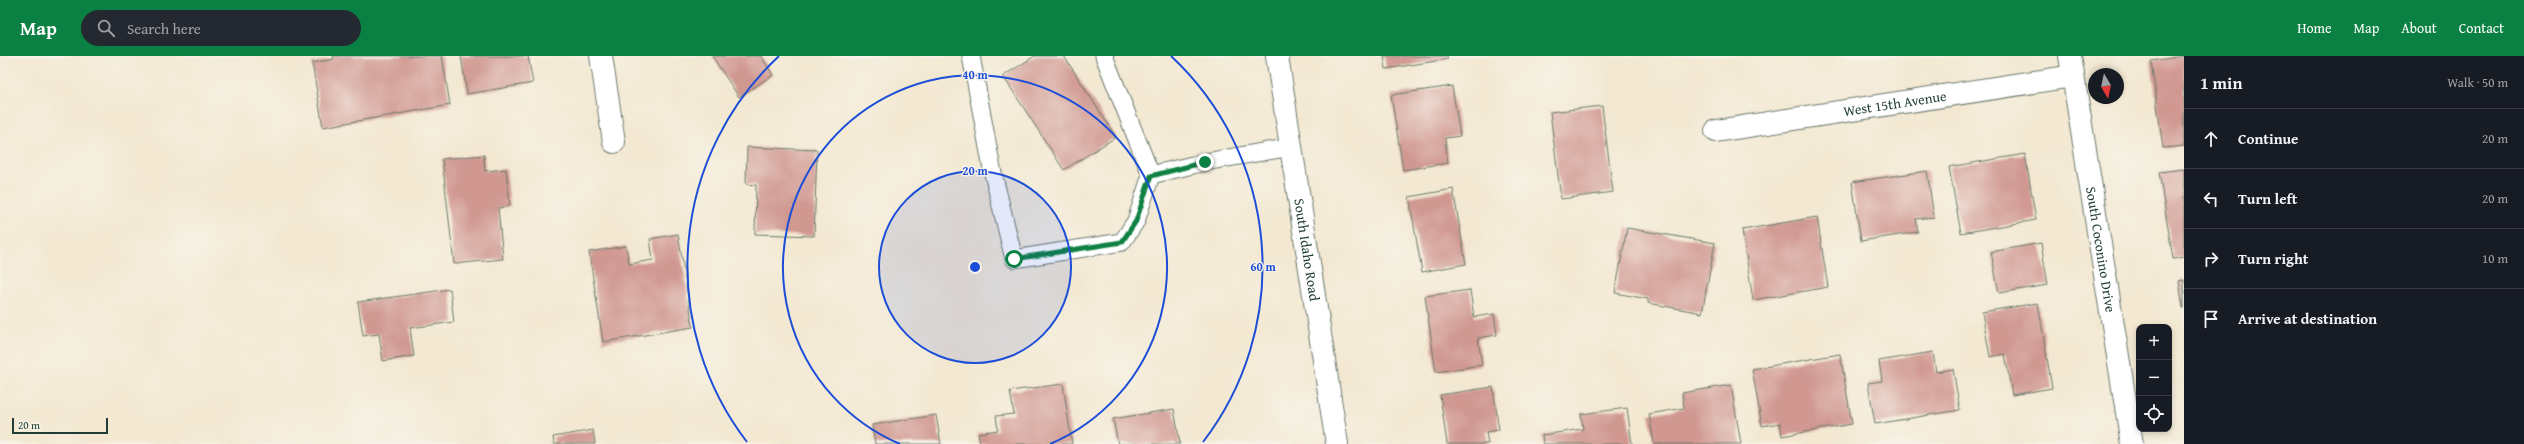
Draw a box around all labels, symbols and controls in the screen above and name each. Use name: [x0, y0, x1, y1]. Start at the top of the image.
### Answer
search box: [81, 10, 361, 46]
text: Map: [20, 14, 57, 42]
icon: search: [95, 17, 117, 39]
text: Search here: [127, 18, 201, 39]
text: Home: [2297, 18, 2332, 38]
text: Map: [2354, 18, 2379, 38]
text: About: [2401, 18, 2437, 38]
text: Contact: [2459, 18, 2504, 38]
text: 40 m: [962, 66, 988, 83]
north arrow: [2088, 68, 2124, 104]
text: 1 min: [2200, 70, 2242, 95]
text: Walk · 50 m: [2447, 73, 2508, 92]
street label: West 15th Avenue: [1842, 86, 1948, 121]
icon: ahead: [2200, 128, 2222, 150]
text: Continue: [2238, 128, 2299, 149]
text: 20 m: [2482, 129, 2508, 148]
route end: [1196, 153, 1214, 171]
text: 20 m: [962, 162, 988, 179]
street label: South Coconino Drive: [2081, 185, 2121, 314]
icon: left: [2200, 188, 2222, 210]
text: Turn left: [2238, 188, 2297, 209]
text: 20 m: [2482, 189, 2508, 208]
street label: South Idaho Road: [1289, 197, 1325, 303]
icon: right: [2200, 248, 2222, 270]
text: Turn right: [2238, 248, 2309, 269]
text: 10 m: [2482, 249, 2508, 268]
route start: [1005, 250, 1023, 268]
text: 60 m: [1250, 258, 1276, 275]
centre of rings: [968, 260, 982, 274]
icon: arrive: [2200, 308, 2222, 330]
text: Arrive at destination: [2238, 308, 2377, 329]
map controls: [2136, 324, 2172, 432]
button: +: [2136, 324, 2172, 360]
button: −: [2136, 360, 2172, 396]
button: locate: [2136, 396, 2172, 432]
scale bar: [12, 416, 108, 435]
text: 20 m: [18, 417, 40, 433]

